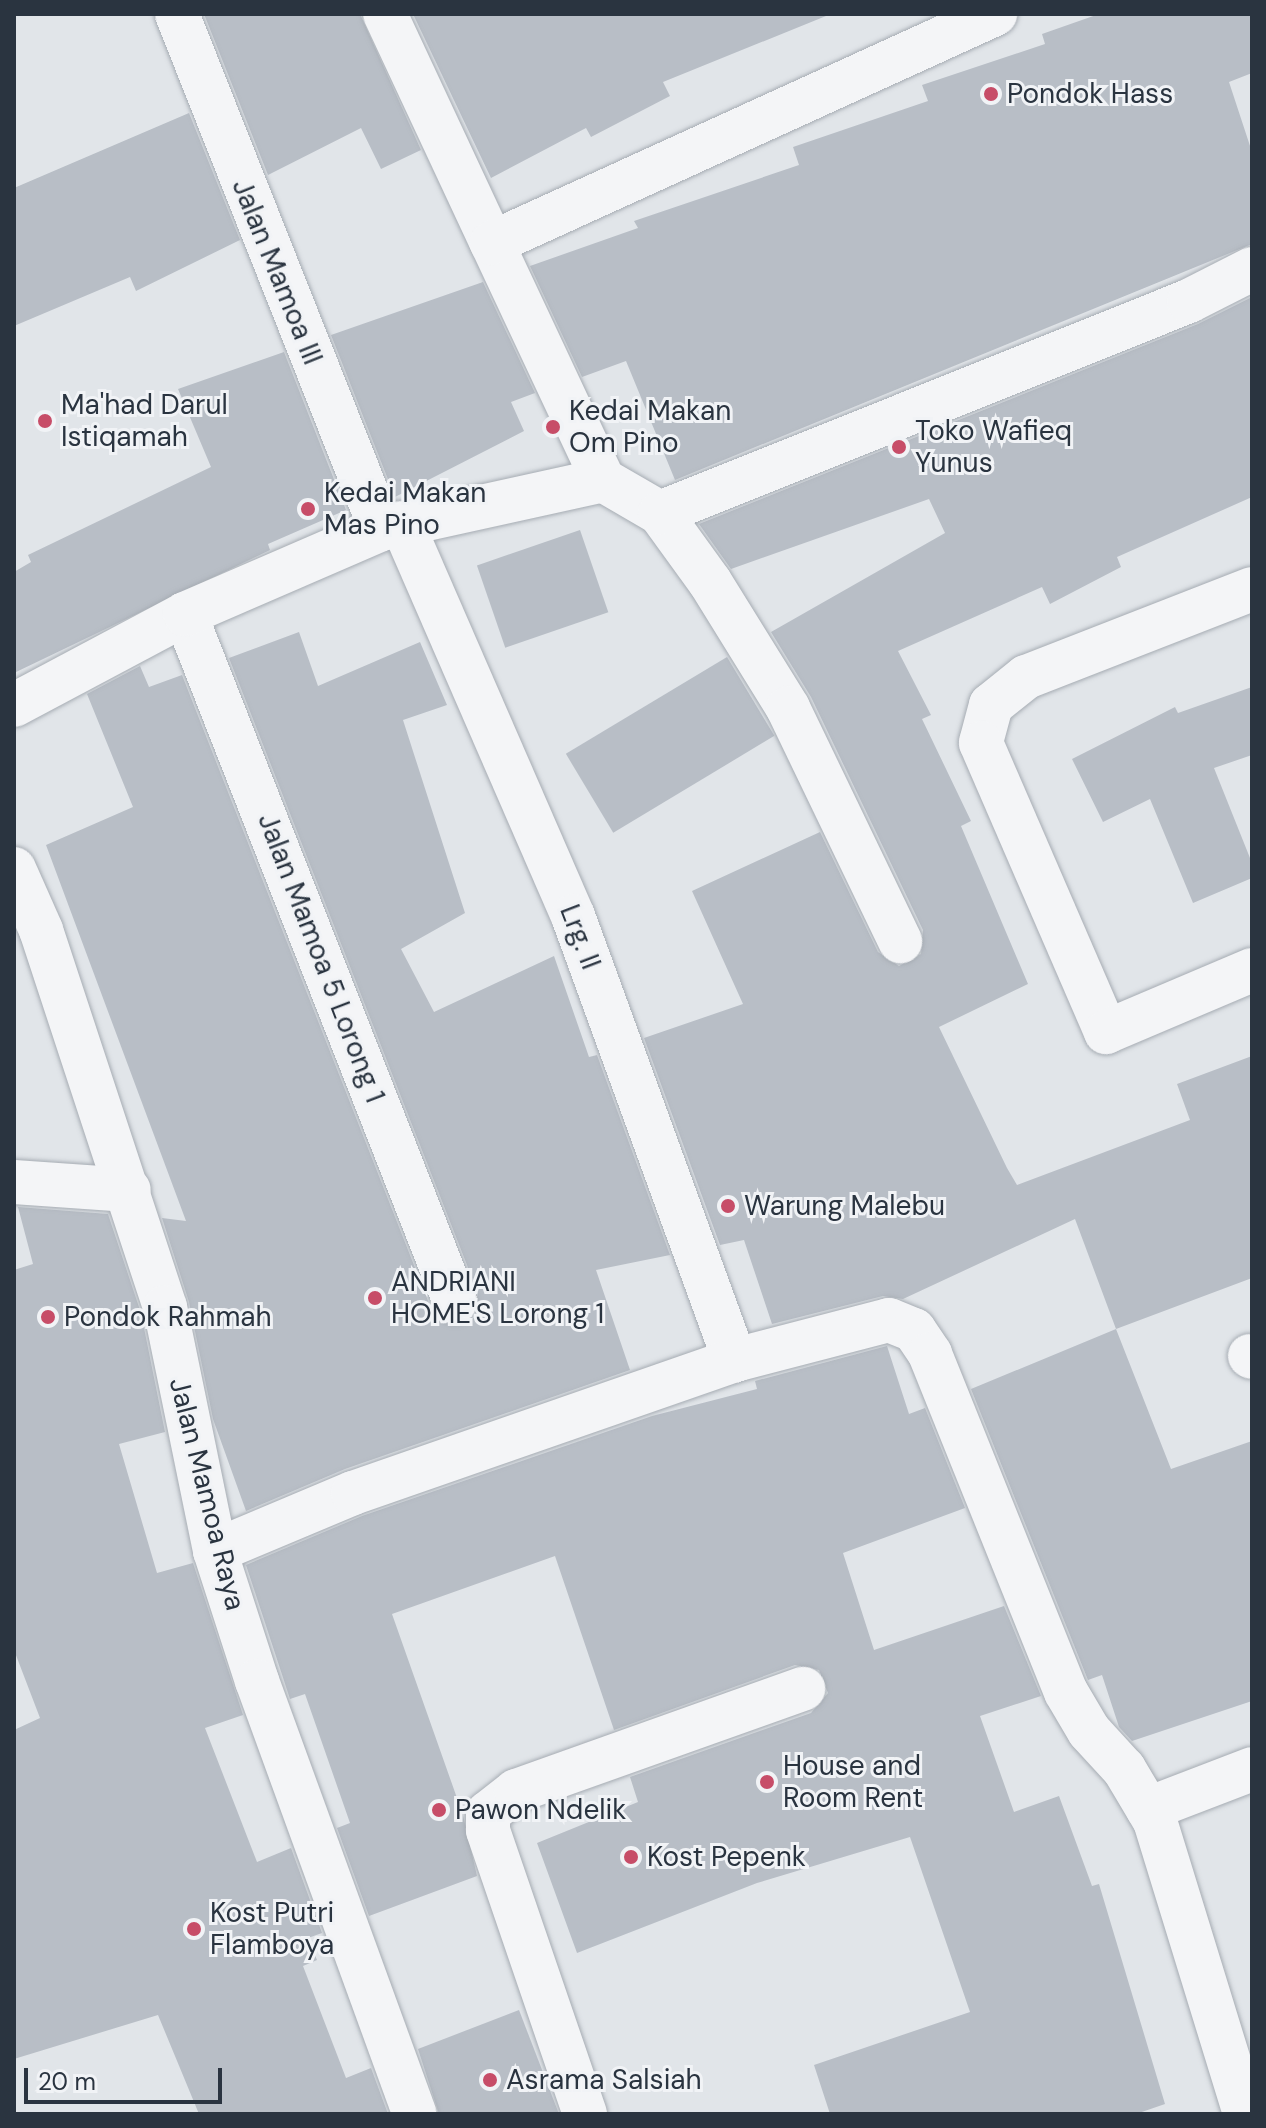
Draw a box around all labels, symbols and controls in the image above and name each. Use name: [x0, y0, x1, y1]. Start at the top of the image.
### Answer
place label: Pondok Hass: [1007, 77, 1173, 111]
marker: Pondok Hass: [982, 85, 1000, 103]
street label: Jalan Mamoa III: [225, 174, 329, 370]
place label: Ma'had Darul Istiqamah: [61, 388, 228, 454]
place label: Kedai Makan Om Pino: [569, 394, 731, 460]
marker: Ma'had Darul Istiqamah: [36, 412, 54, 430]
place label: Toko Wafieq Yunus: [915, 414, 1072, 480]
marker: Kedai Makan Om Pino: [544, 418, 562, 436]
marker: Toko Wafieq Yunus: [890, 438, 908, 456]
place label: Kedai Makan Mas Pino: [324, 476, 486, 542]
marker: Kedai Makan Mas Pino: [299, 500, 317, 518]
street label: Jalan Mamoa 5 Lorong 1: [250, 809, 392, 1107]
street label: Lrg. II: [552, 900, 608, 974]
place label: Warung Malebu: [744, 1189, 945, 1223]
marker: Warung Malebu: [719, 1197, 737, 1215]
place label: ANDRIANI HOME'S Lorong 1: [391, 1265, 604, 1331]
marker: ANDRIANI HOME'S Lorong 1: [366, 1289, 384, 1307]
place label: Pondok Rahmah: [64, 1300, 272, 1334]
marker: Pondok Rahmah: [39, 1308, 57, 1326]
street label: Jalan Mamoa Raya: [162, 1374, 252, 1614]
place label: House and Room Rent: [783, 1749, 923, 1815]
marker: House and Room Rent: [758, 1773, 776, 1791]
place label: Pawon Ndelik: [455, 1793, 626, 1827]
marker: Pawon Ndelik: [430, 1801, 448, 1819]
place label: Kost Pepenk: [647, 1840, 806, 1874]
marker: Kost Pepenk: [622, 1848, 640, 1866]
place label: Kost Putri Flamboya: [210, 1896, 334, 1962]
marker: Kost Putri Flamboya: [185, 1920, 203, 1938]
scale bar: [28, 2052, 226, 2102]
place label: Asrama Salsiah: [506, 2063, 702, 2097]
text: 20 m: [38, 2066, 96, 2097]
marker: Asrama Salsiah: [481, 2071, 499, 2089]

